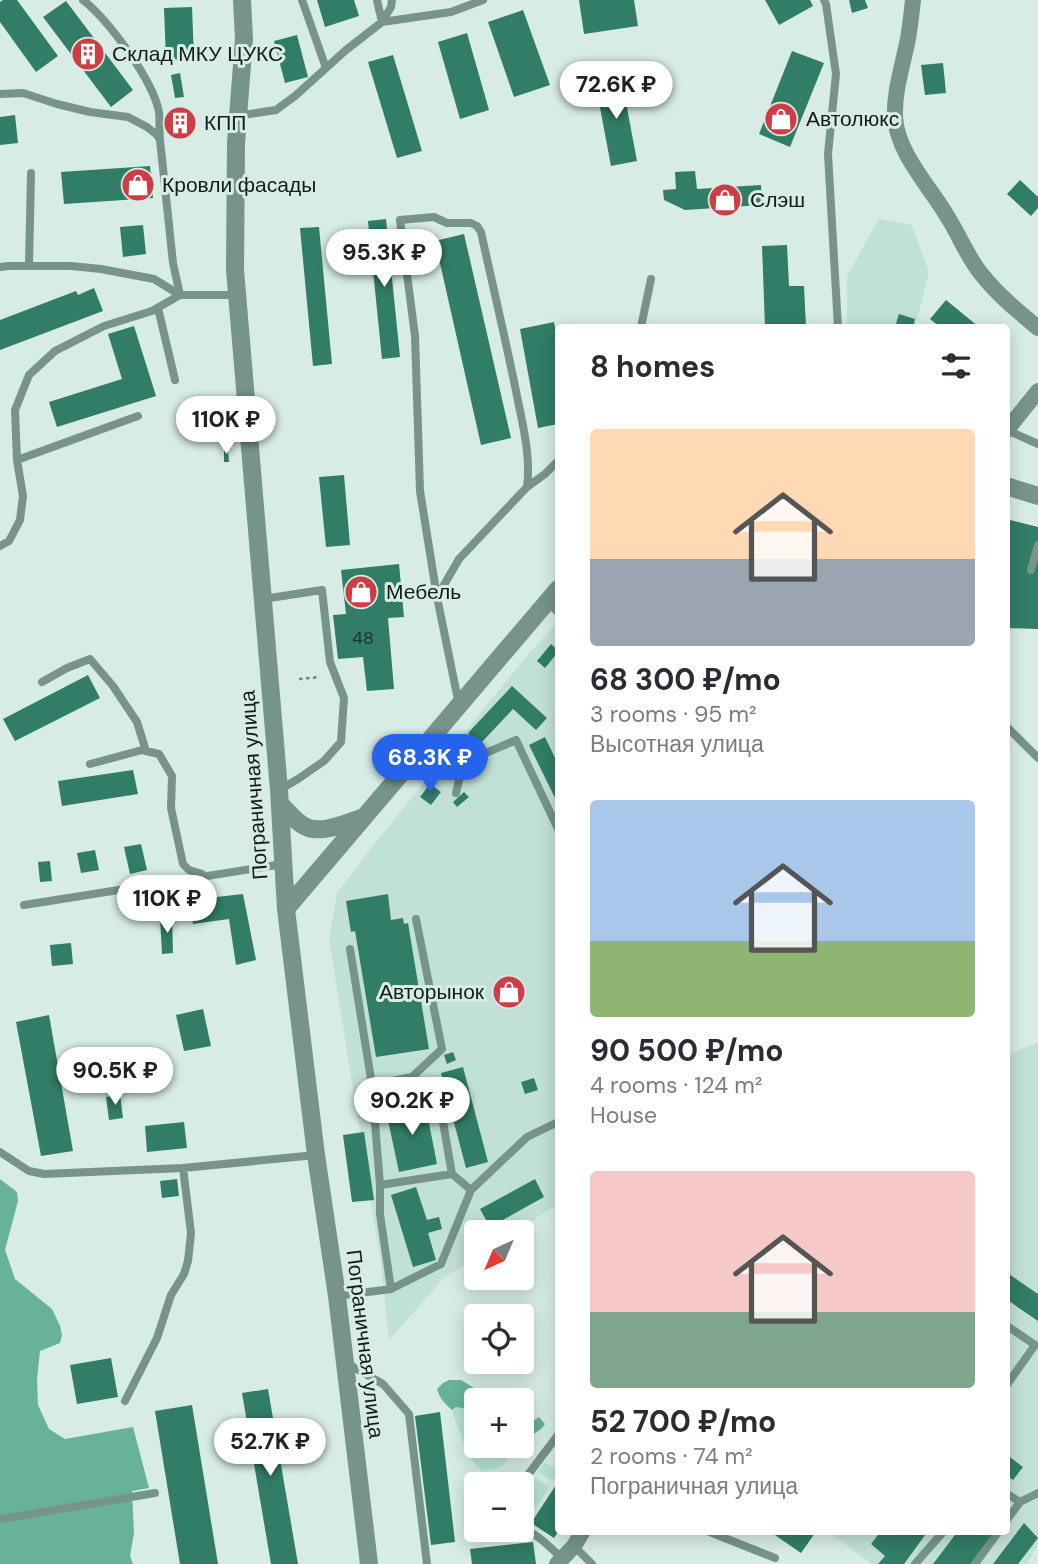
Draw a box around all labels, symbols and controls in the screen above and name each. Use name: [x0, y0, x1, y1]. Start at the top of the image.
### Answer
building icon: Склад МКУ ЦУКС: [69, 35, 107, 73]
place label: Склад МКУ ЦУКС: [112, 40, 283, 68]
pin: 72.6K ₽: [551, 61, 681, 121]
text: 72.6K ₽: [576, 69, 656, 99]
shop icon: Автолюкс: [762, 100, 800, 138]
building icon: КПП: [161, 104, 199, 142]
place label: Автолюкс: [806, 105, 899, 133]
place label: КПП: [204, 109, 246, 137]
shop icon: Кровли фасады: [119, 166, 157, 204]
place label: Кровли фасады: [162, 171, 316, 199]
shop icon: Слэш: [706, 181, 744, 219]
place label: Слэш: [750, 186, 805, 214]
pin: 95.3K ₽: [319, 230, 449, 289]
text: 95.3K ₽: [342, 237, 426, 267]
text: 8 homes: [590, 347, 715, 386]
icon: filters: [937, 347, 975, 385]
pin: 110K ₽: [169, 396, 283, 456]
text: 110K ₽: [192, 404, 260, 434]
icon: home: [720, 474, 846, 600]
shop icon: Мебель: [342, 573, 380, 611]
place label: Мебель: [386, 578, 461, 606]
house number: 48: [352, 626, 374, 650]
text: 68 300 ₽/mo: [590, 660, 781, 699]
street label: Пограничная улица: [233, 689, 275, 881]
text: 3 rooms · 95 m²: [590, 699, 757, 729]
text: Высотная улица: [590, 729, 764, 759]
pin: 68.3K ₽: [365, 734, 495, 794]
text: 68.3K ₽: [388, 742, 472, 772]
icon: home: [720, 845, 846, 971]
pin: 110K ₽: [110, 876, 224, 935]
text: 110K ₽: [133, 883, 201, 913]
shop icon: Авторынок: [490, 973, 528, 1011]
place label: Авторынок: [379, 978, 485, 1006]
text: 90 500 ₽/mo: [590, 1031, 784, 1070]
pin: 90.5K ₽: [50, 1048, 180, 1107]
text: 90.5K ₽: [72, 1055, 158, 1085]
text: 4 rooms · 124 m²: [590, 1070, 762, 1100]
pin: 90.2K ₽: [347, 1078, 477, 1137]
text: 90.2K ₽: [370, 1085, 454, 1115]
text: House: [590, 1100, 657, 1130]
icon: home: [720, 1216, 846, 1342]
north arrow: [464, 1220, 534, 1290]
map controls: [464, 1220, 534, 1542]
street label: Пограничная улица: [340, 1248, 391, 1440]
button: locate: [464, 1304, 534, 1374]
button: +: [464, 1388, 534, 1458]
text: 52 700 ₽/mo: [590, 1402, 776, 1441]
pin: 52.7K ₽: [205, 1418, 335, 1478]
text: 52.7K ₽: [230, 1426, 310, 1456]
text: 2 rooms · 74 m²: [590, 1441, 753, 1471]
text: Пограничная улица: [590, 1471, 798, 1501]
button: −: [464, 1472, 534, 1542]

